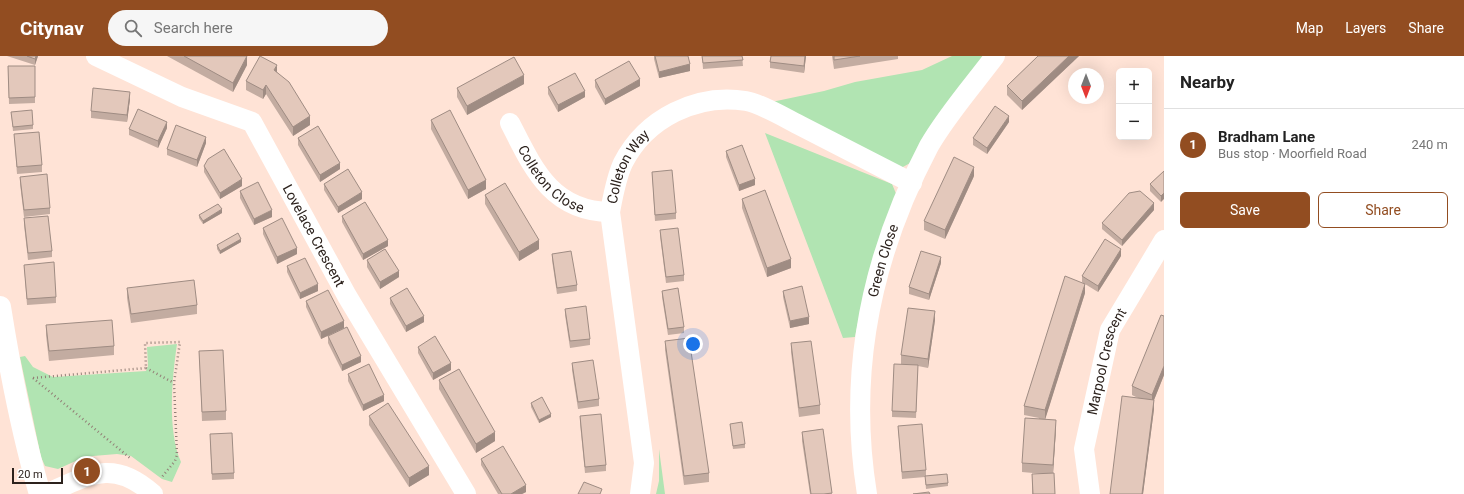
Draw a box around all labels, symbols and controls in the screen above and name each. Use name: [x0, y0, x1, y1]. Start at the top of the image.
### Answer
search box: [108, 10, 388, 46]
text: Citynav: [20, 17, 84, 40]
icon: search: [122, 17, 144, 39]
text: Search here: [154, 19, 233, 37]
text: Map: [1296, 20, 1323, 36]
text: Layers: [1345, 20, 1386, 36]
text: Share: [1408, 20, 1444, 36]
north arrow: [1068, 68, 1104, 104]
map controls: [1116, 68, 1152, 140]
button: +: [1116, 68, 1152, 104]
text: Nearby: [1180, 72, 1235, 92]
button: −: [1116, 104, 1152, 140]
street label: Colleton Way: [604, 126, 652, 205]
text: Bradham Lane: [1218, 128, 1315, 146]
text: 1: [1189, 137, 1197, 152]
text: 240 m: [1411, 137, 1448, 152]
street label: Colleton Close: [515, 142, 586, 216]
text: Bus stop · Moorfield Road: [1218, 146, 1367, 161]
street label: Lovelace Crescent: [280, 182, 349, 290]
button: Save: [1180, 192, 1310, 228]
button: Share: [1318, 192, 1448, 228]
street label: Green Close: [865, 222, 901, 299]
street label: Marpool Crescent: [1084, 305, 1130, 416]
your location: [683, 334, 703, 354]
pin: 1: [74, 456, 100, 486]
scale bar: [12, 466, 63, 485]
text: 20 m: [18, 468, 43, 481]

